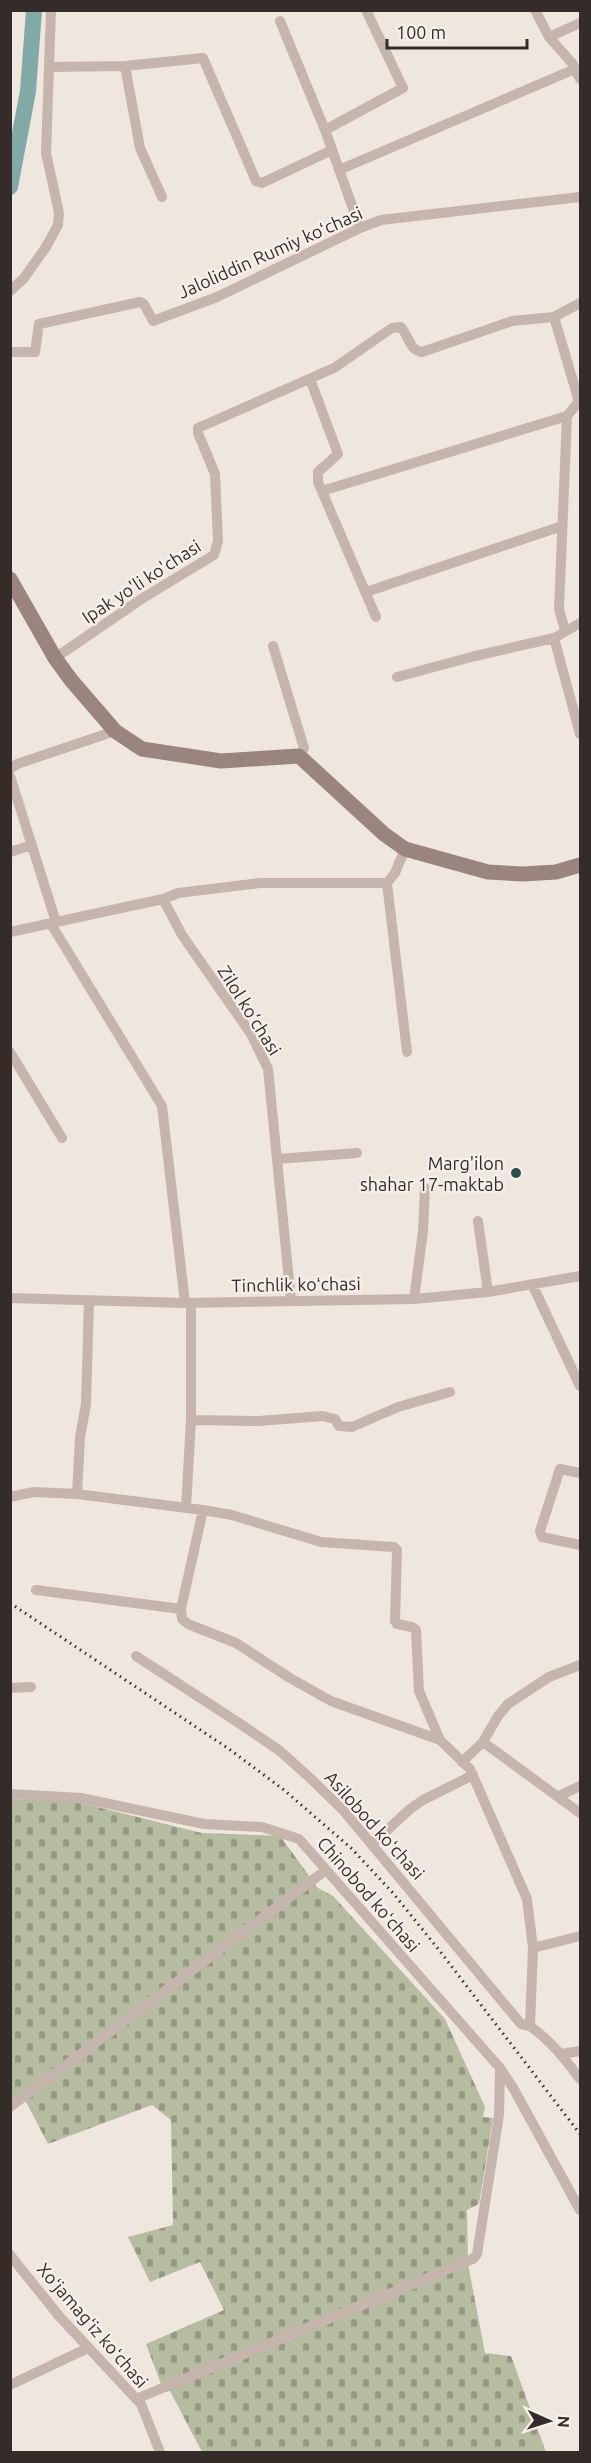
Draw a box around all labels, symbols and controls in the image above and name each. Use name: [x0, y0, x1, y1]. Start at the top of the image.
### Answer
scale bar: [387, 12, 526, 50]
text: 100 m: [396, 22, 446, 42]
street label: Jaloliddin Rumiy koʻchasi: [175, 202, 365, 302]
street label: Ipak yo'li ko'chasi: [78, 535, 204, 627]
street label: Zilol ko‘chasi: [214, 961, 286, 1059]
place label: Marg'ilon shahar 17-maktab: [360, 1153, 504, 1194]
marker: Marg'ilon shahar 17-maktab: [509, 1166, 523, 1180]
street label: Tinchlik koʻchasi: [231, 1273, 361, 1295]
street label: Asilobod koʻchasi: [321, 1767, 429, 1883]
street label: Chinobod koʻchasi: [314, 1833, 424, 1955]
street label: Xoʻjamagʻiz koʻchasi: [34, 2259, 152, 2391]
north arrow: [519, 2391, 579, 2451]
text: N: [555, 2415, 573, 2428]

